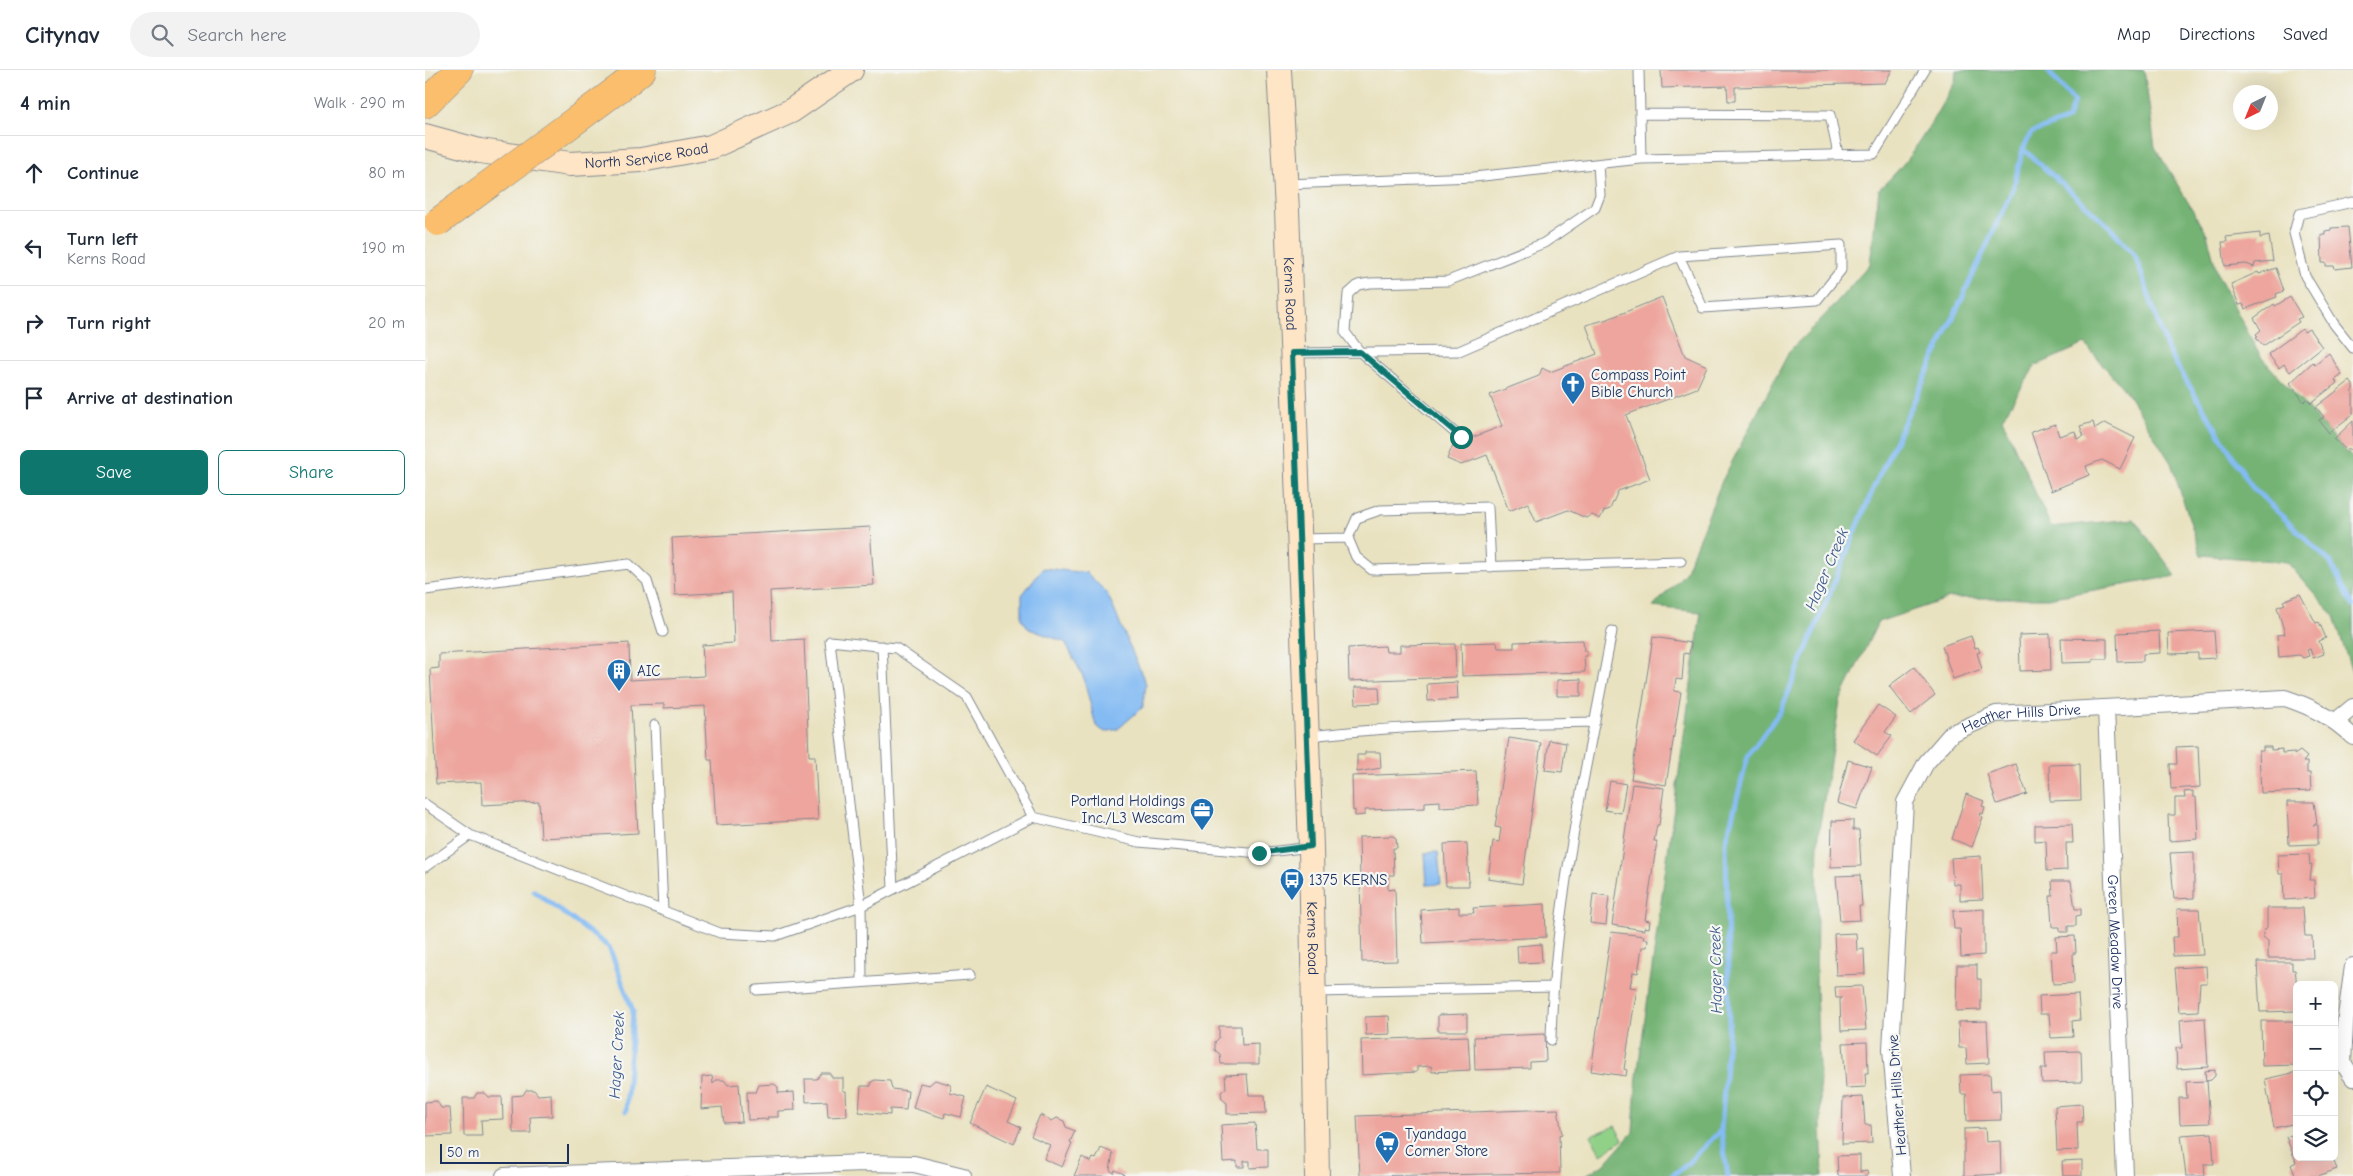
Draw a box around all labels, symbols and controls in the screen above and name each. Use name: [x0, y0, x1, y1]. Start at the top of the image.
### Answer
search box: [130, 12, 480, 57]
text: Citynav: [25, 21, 100, 49]
icon: search: [148, 21, 176, 49]
text: Search here: [188, 24, 286, 46]
text: Map: [2117, 24, 2151, 45]
text: Directions: [2179, 24, 2255, 45]
text: Saved: [2283, 24, 2328, 45]
north arrow: [2233, 85, 2278, 130]
text: 4 min: [20, 91, 71, 115]
text: Walk · 290 m: [314, 94, 405, 112]
street label: North Service Road: [584, 139, 710, 172]
icon: ahead: [20, 159, 48, 187]
text: Continue: [67, 162, 139, 184]
text: 80 m: [368, 164, 405, 182]
text: Turn left: [67, 228, 138, 250]
icon: left: [20, 234, 48, 262]
text: 190 m: [362, 239, 405, 257]
text: Kerns Road: [67, 250, 146, 268]
street label: Kerns Road: [1280, 256, 1301, 331]
icon: right: [20, 309, 48, 337]
text: Turn right: [67, 312, 151, 334]
text: 20 m: [368, 314, 405, 332]
place label: Compass Point Bible Church: [1591, 366, 1686, 401]
church icon: Compass Point Bible Church: [1560, 371, 1586, 405]
icon: arrive: [20, 384, 48, 412]
text: Arrive at destination: [67, 387, 233, 409]
route start: [1450, 426, 1473, 449]
button: Save: [20, 450, 208, 495]
button: Share: [218, 450, 405, 495]
water label: Hager Creek: [1802, 525, 1852, 613]
building icon: AIC: [606, 658, 632, 692]
place label: AIC: [637, 662, 660, 680]
street label: Heather Hills Drive: [1959, 700, 2082, 737]
place label: Portland Holdings Inc./L3 Wescam: [1071, 792, 1185, 827]
office icon: Portland Holdings Inc./L3 Wescam: [1189, 797, 1215, 831]
route end: [1248, 842, 1271, 865]
bus stop icon: 1375 KERNS: [1279, 867, 1305, 901]
place label: 1375 KERNS: [1309, 871, 1387, 889]
street label: Green Meadow Drive: [2104, 874, 2127, 1010]
street label: Kerns Road: [1303, 901, 1322, 975]
water label: Hager Creek: [1706, 926, 1726, 1014]
map controls: [2293, 981, 2338, 1161]
button: +: [2293, 981, 2338, 1026]
water label: Hager Creek: [606, 1011, 628, 1099]
button: −: [2293, 1026, 2338, 1071]
street label: Heather Hills Drive: [1884, 1033, 1910, 1156]
button: locate: [2293, 1071, 2338, 1116]
button: layers: [2293, 1116, 2338, 1161]
place label: Tyandaga Corner Store: [1405, 1125, 1489, 1160]
supermarket icon: Tyandaga Corner Store: [1374, 1130, 1400, 1164]
scale bar: [440, 1141, 569, 1164]
text: 50 m: [447, 1144, 479, 1161]

